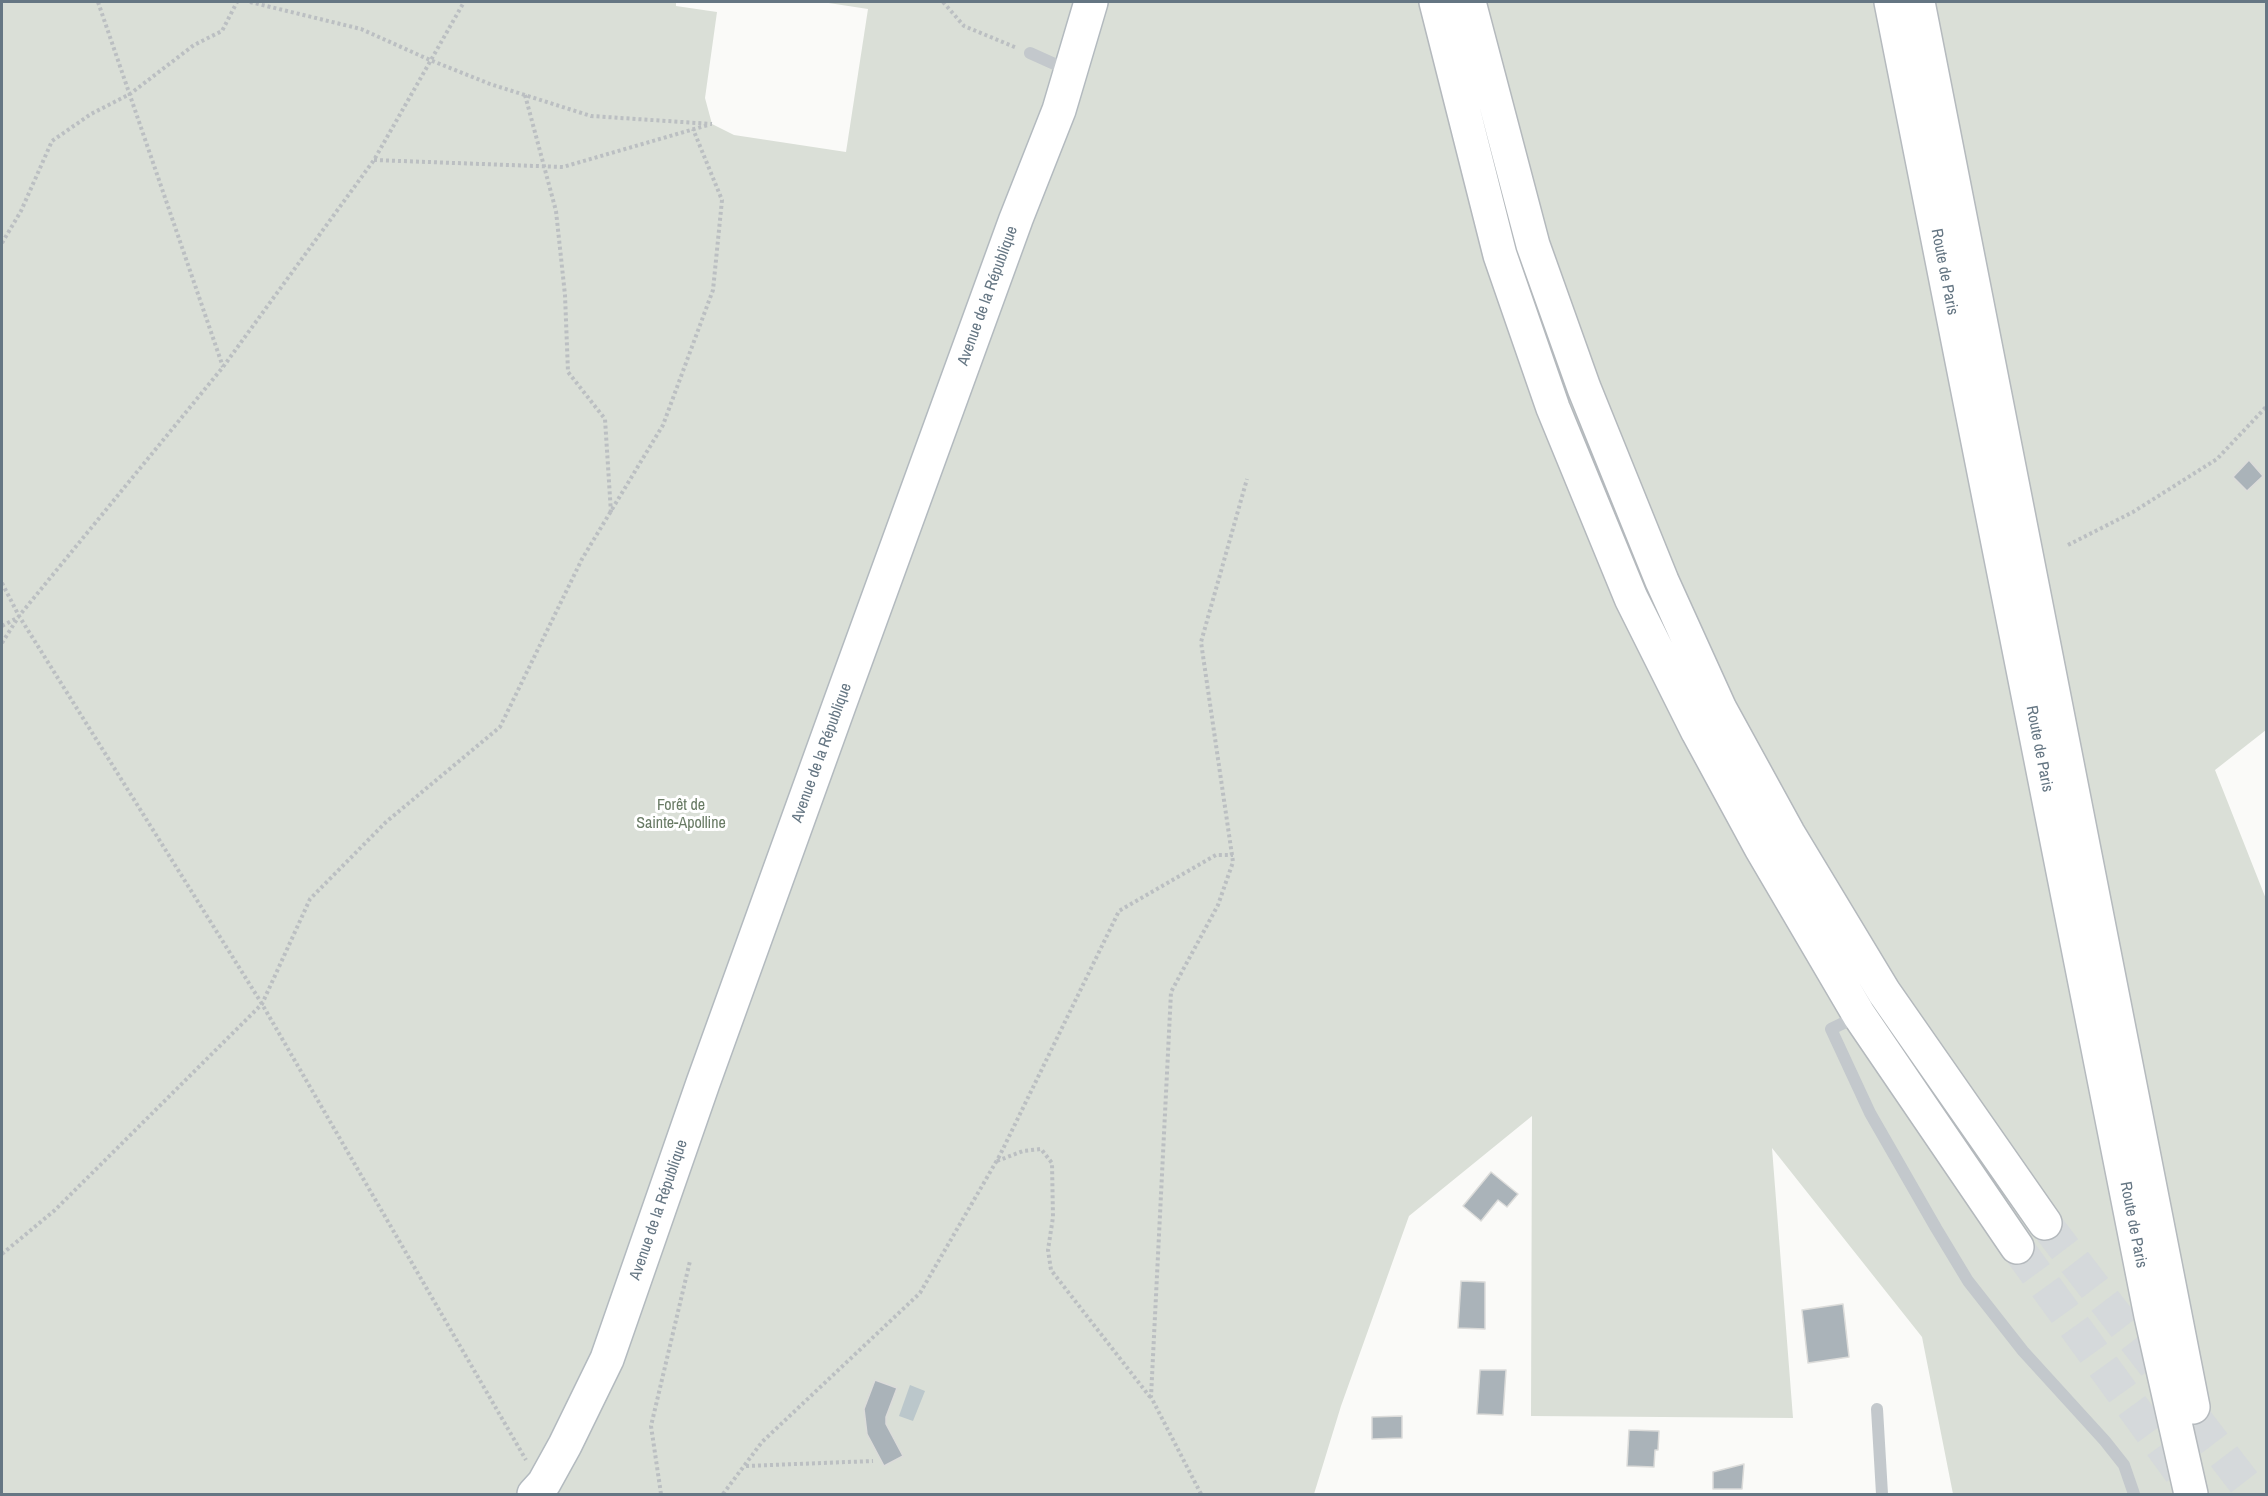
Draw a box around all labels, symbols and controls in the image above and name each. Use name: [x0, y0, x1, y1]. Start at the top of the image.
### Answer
street label: Avenue de la République: [954, 224, 1022, 368]
street label: Route de Paris: [1926, 227, 1962, 317]
street label: Avenue de la République: [788, 681, 856, 825]
street label: Route de Paris: [2021, 704, 2057, 794]
park label: Forêt de Sainte-Apolline: [636, 796, 726, 834]
street label: Avenue de la République: [626, 1137, 692, 1283]
street label: Route de Paris: [2115, 1180, 2151, 1270]

